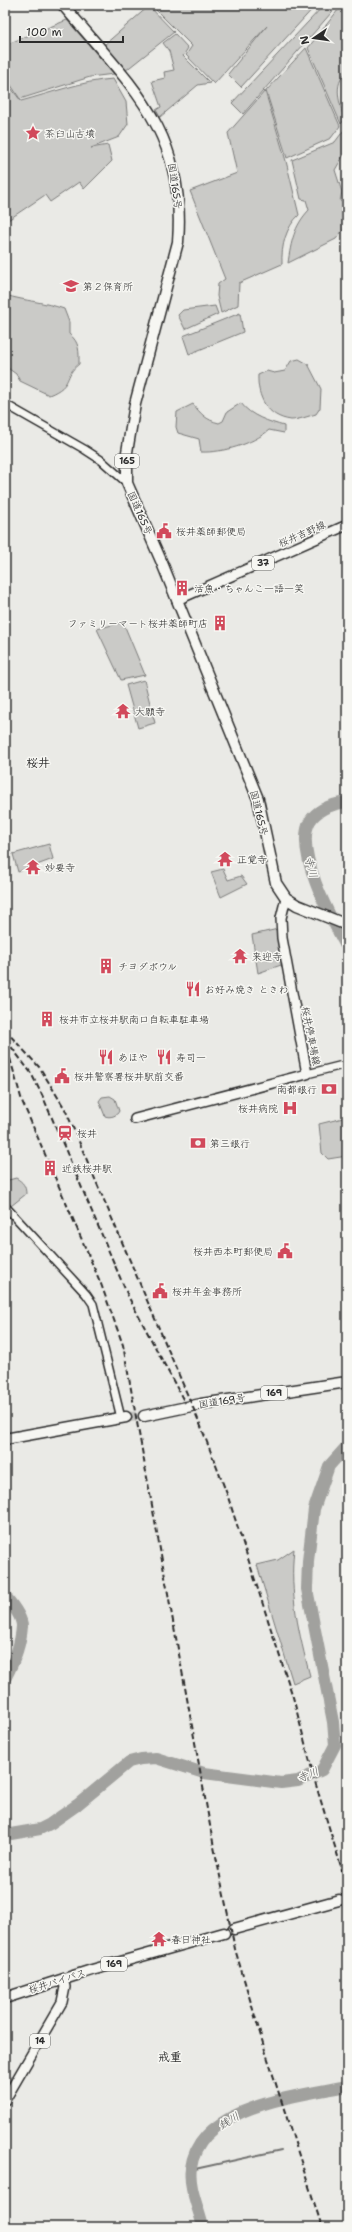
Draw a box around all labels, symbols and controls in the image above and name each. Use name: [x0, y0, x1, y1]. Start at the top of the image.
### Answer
scale bar: [20, 18, 123, 44]
north arrow: [294, 18, 334, 58]
text: 100 m: [26, 24, 62, 40]
text: N: [296, 34, 313, 46]
place icon: 茶臼山古墳: [24, 124, 42, 142]
place label: 茶臼山古墳: [45, 127, 95, 140]
street label: 国道165号: [165, 162, 185, 210]
school or university icon: 第２保育所: [62, 277, 80, 295]
place label: 第２保育所: [83, 280, 133, 293]
road number: 165: [115, 454, 139, 468]
street label: 国道165号: [125, 489, 155, 537]
street label: 桜井吉野線: [277, 518, 327, 550]
public building icon: 桜井薬師郵便局: [155, 522, 173, 540]
place label: 桜井薬師郵便局: [176, 525, 246, 538]
road number: 37: [252, 556, 274, 570]
building icon: 活魚・ちゃんこ一語一笑: [173, 579, 191, 597]
place label: 活魚・ちゃんこ一語一笑: [194, 582, 304, 595]
building icon: ファミリーマート桜井薬師町店: [211, 614, 229, 632]
place label: ファミリーマート桜井薬師町店: [68, 617, 208, 630]
temple icon: 大願寺: [114, 702, 132, 720]
place label: 大願寺: [135, 705, 165, 718]
district label: 桜井: [26, 755, 50, 771]
street label: 国道165号: [247, 789, 271, 837]
temple icon: 正覚寺: [216, 850, 234, 868]
place label: 正覚寺: [237, 853, 267, 866]
water label: 寺川: [301, 854, 321, 880]
temple icon: 妙要寺: [24, 858, 42, 876]
place label: 妙要寺: [45, 861, 75, 874]
temple icon: 来迎寺: [231, 947, 249, 965]
place label: 来迎寺: [252, 950, 282, 963]
building icon: チヨダボウル: [97, 957, 115, 975]
place label: チヨダボウル: [118, 960, 177, 973]
restaurant icon: お好み焼き ときわ: [184, 980, 202, 998]
place label: お好み焼き ときわ: [205, 983, 288, 996]
street label: 桜井停車場線: [299, 1005, 323, 1067]
building icon: 桜井市立桜井駅南口自転車駐車場: [38, 1010, 56, 1028]
place label: 桜井市立桜井駅南口自転車駐車場: [59, 1013, 209, 1026]
restaurant icon: あほや: [97, 1048, 115, 1066]
restaurant icon: 寿司一: [155, 1048, 173, 1066]
place label: あほや: [118, 1051, 148, 1064]
place label: 寿司一: [176, 1051, 206, 1064]
public building icon: 桜井警察署桜井駅前交番: [53, 1067, 71, 1085]
place label: 桜井警察署桜井駅前交番: [74, 1070, 184, 1083]
bank icon: 南都銀行: [320, 1080, 338, 1098]
place label: 南都銀行: [277, 1083, 317, 1096]
hospital icon: 桜井病院: [281, 1099, 299, 1117]
place label: 桜井病院: [238, 1102, 278, 1115]
station icon: 桜井: [56, 1124, 74, 1142]
place label: 桜井: [77, 1127, 97, 1140]
bank icon: 第三銀行: [189, 1134, 207, 1152]
place label: 第三銀行: [210, 1137, 250, 1150]
building icon: 近鉄桜井駅: [41, 1159, 59, 1177]
place label: 近鉄桜井駅: [62, 1162, 112, 1175]
public building icon: 桜井西本町郵便局: [276, 1242, 294, 1260]
place label: 桜井西本町郵便局: [193, 1245, 273, 1258]
public building icon: 桜井年金事務所: [151, 1282, 169, 1300]
place label: 桜井年金事務所: [172, 1285, 242, 1298]
road number: 169: [261, 1386, 287, 1400]
street label: 国道169号: [198, 1391, 246, 1411]
water label: 寺川: [295, 1764, 321, 1786]
temple icon: 春日神社: [150, 1930, 168, 1948]
place label: 春日神社: [171, 1933, 211, 1946]
road number: 169: [101, 1957, 127, 1971]
street label: 桜井バイパス: [27, 1966, 87, 1996]
road number: 14: [30, 2034, 50, 2048]
district label: 戒重: [158, 2049, 182, 2065]
water label: 銭川: [216, 2109, 242, 2133]

